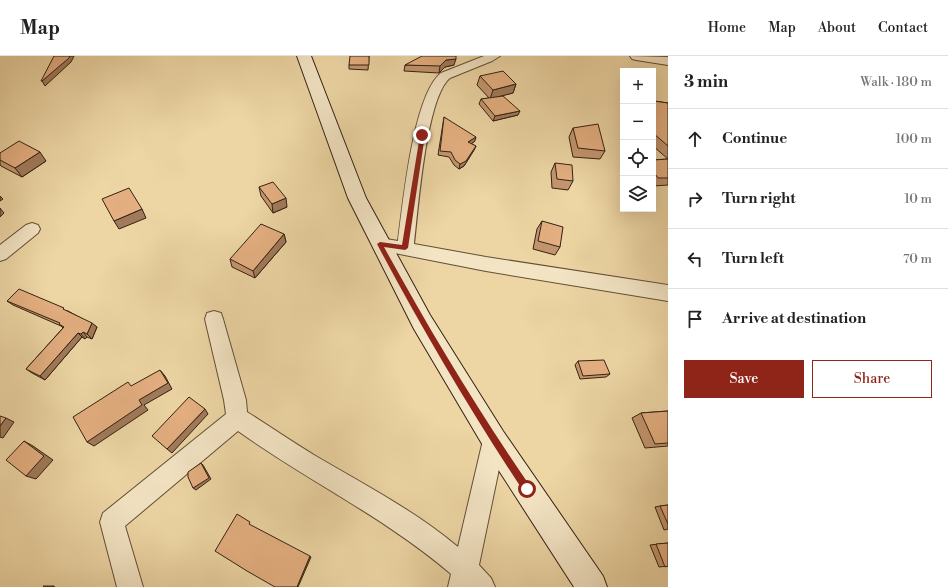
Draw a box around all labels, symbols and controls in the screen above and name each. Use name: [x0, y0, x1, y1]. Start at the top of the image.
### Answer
text: Map: [20, 16, 60, 40]
text: Home: [708, 19, 746, 37]
text: Map: [768, 19, 796, 37]
text: About: [818, 19, 856, 37]
text: Contact: [878, 19, 928, 37]
map controls: [620, 68, 656, 212]
button: +: [620, 68, 656, 104]
text: 3 min: [684, 71, 728, 93]
text: Walk · 180 m: [860, 74, 932, 90]
button: −: [620, 104, 656, 140]
route end: [413, 126, 431, 144]
icon: ahead: [684, 128, 706, 150]
text: Continue: [722, 129, 787, 148]
text: 100 m: [896, 131, 932, 147]
button: locate: [620, 140, 656, 176]
button: layers: [620, 176, 656, 212]
icon: right: [684, 188, 706, 210]
text: Turn right: [722, 189, 796, 208]
text: 10 m: [904, 191, 932, 207]
icon: left: [684, 248, 706, 270]
text: Turn left: [722, 249, 784, 268]
text: 70 m: [903, 251, 932, 267]
icon: arrive: [684, 308, 706, 330]
text: Arrive at destination: [722, 309, 866, 328]
button: Save: [684, 360, 804, 398]
button: Share: [812, 360, 932, 398]
route start: [518, 480, 536, 498]

